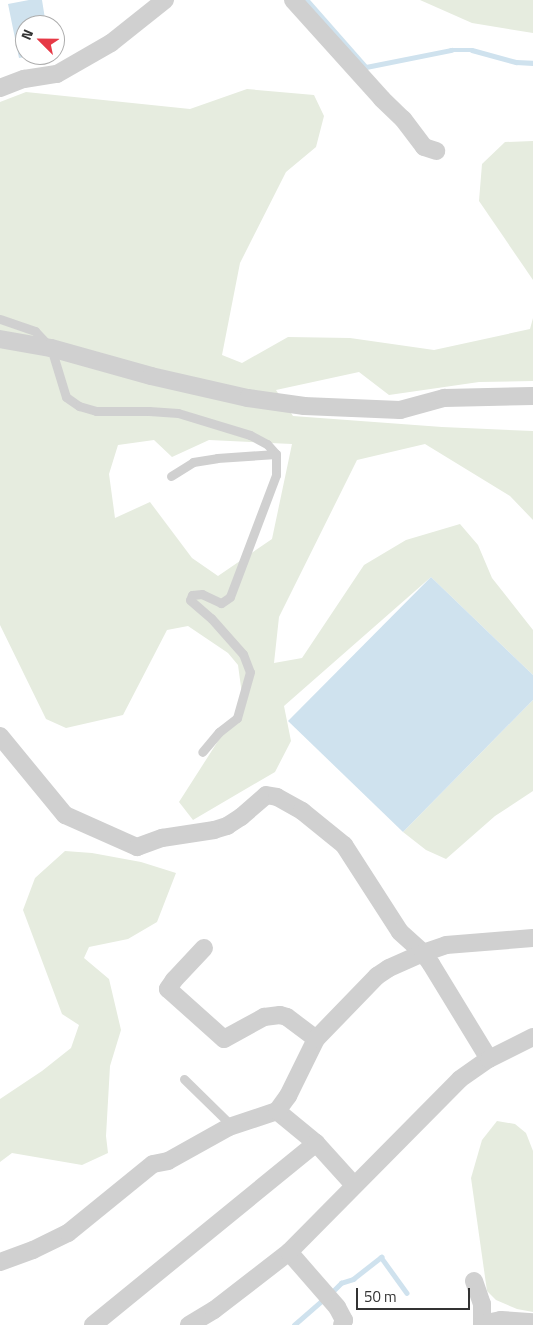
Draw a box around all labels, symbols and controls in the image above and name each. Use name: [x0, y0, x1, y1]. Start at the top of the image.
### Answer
north arrow: [15, 15, 65, 65]
text: N: [15, 26, 38, 43]
scale bar: [358, 1278, 472, 1310]
text: 50 m: [364, 1285, 397, 1308]

